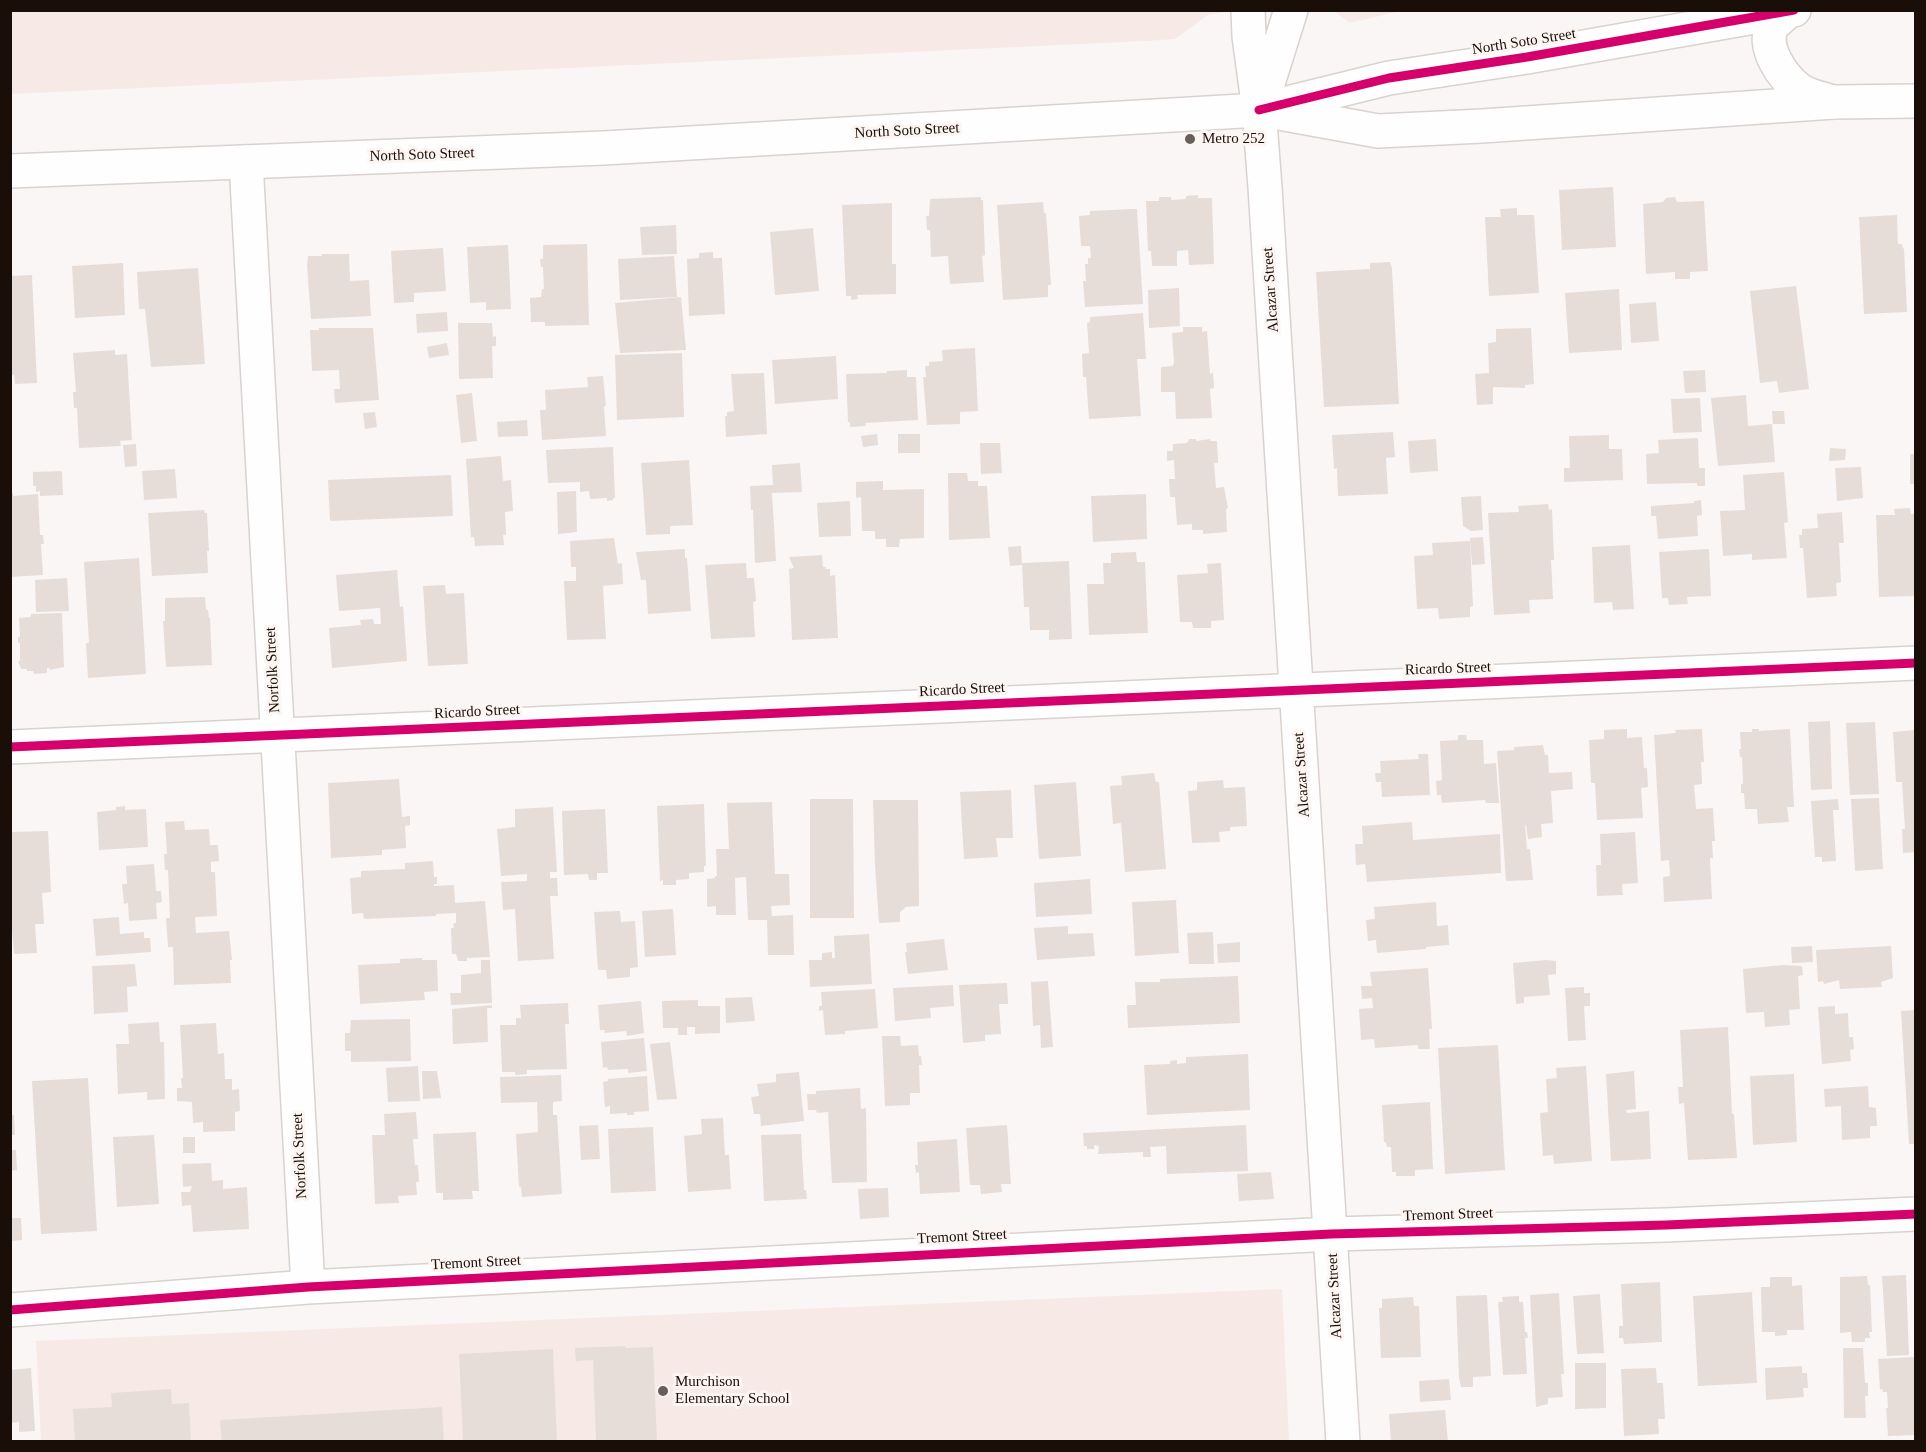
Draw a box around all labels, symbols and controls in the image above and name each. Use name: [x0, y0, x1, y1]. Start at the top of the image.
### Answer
street label: North Soto Street: [1471, 25, 1577, 59]
street label: North Soto Street: [854, 119, 960, 143]
place label: Metro 252: [1202, 130, 1265, 148]
marker: Metro 252: [1183, 132, 1197, 146]
street label: North Soto Street: [369, 144, 475, 166]
street label: Alcazar Street: [1259, 247, 1283, 333]
street label: Norfolk Street: [262, 626, 284, 714]
street label: Ricardo Street: [1405, 659, 1491, 679]
street label: Ricardo Street: [918, 679, 1006, 701]
street label: Ricardo Street: [433, 701, 521, 723]
street label: Alcazar Street: [1290, 732, 1314, 818]
street label: Norfolk Street: [289, 1112, 311, 1200]
street label: Tremont Street: [1403, 1204, 1493, 1226]
street label: Tremont Street: [917, 1226, 1007, 1248]
street label: Tremont Street: [431, 1252, 521, 1274]
street label: Alcazar Street: [1324, 1253, 1346, 1339]
place label: Murchison Elementary School: [675, 1373, 790, 1408]
marker: Murchison Elementary School: [656, 1384, 670, 1398]

